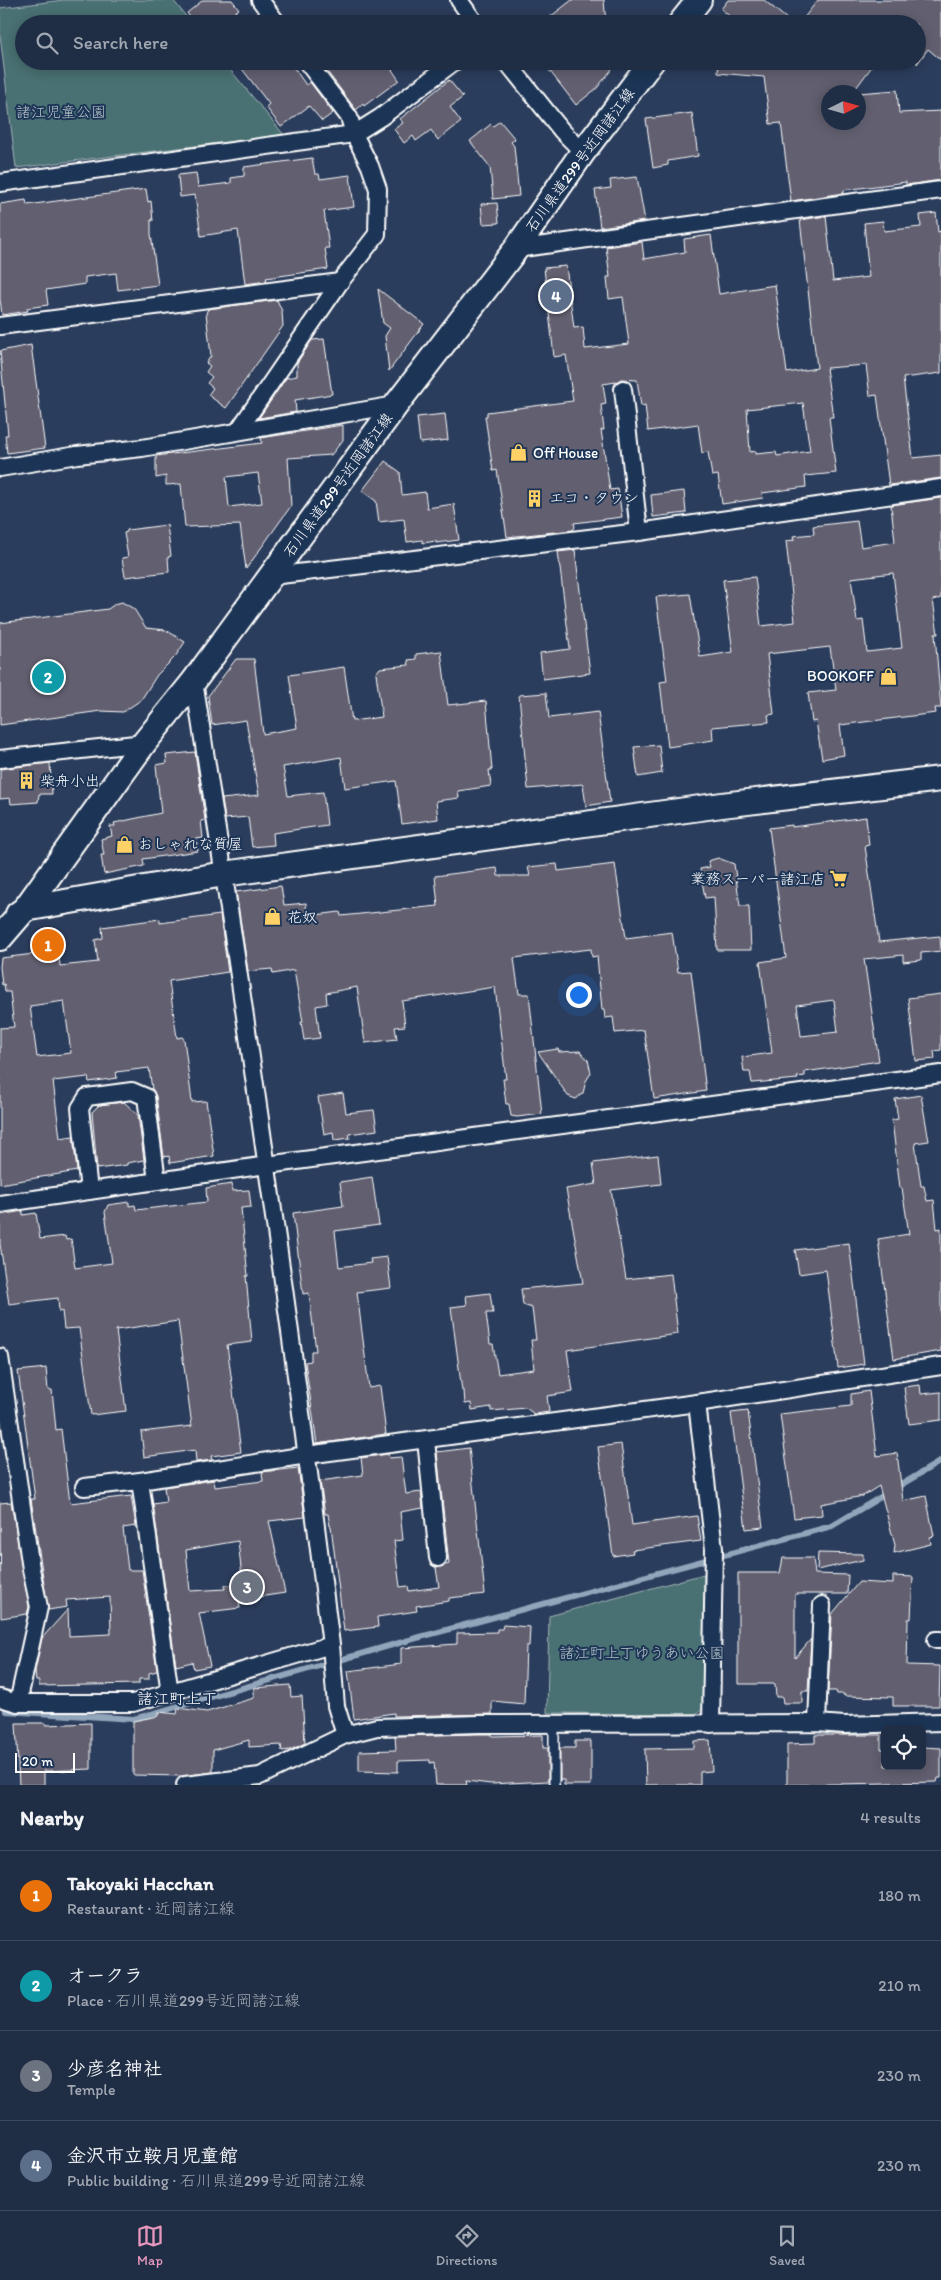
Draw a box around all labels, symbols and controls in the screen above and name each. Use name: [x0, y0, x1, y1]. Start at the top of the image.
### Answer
search box: [15, 15, 926, 70]
icon: search: [33, 29, 61, 57]
text: Search here: [73, 31, 168, 54]
street label: 石川県道299号近岡諸江線: [522, 84, 638, 236]
north arrow: [821, 85, 866, 130]
park label: 諸江児童公園: [16, 103, 106, 121]
pin: 4: [540, 277, 572, 315]
street label: 石川県道299号近岡諸江線: [280, 409, 396, 561]
shop icon: Off House: [509, 443, 529, 463]
place label: Off House: [533, 444, 598, 462]
building icon: エコ・タウン: [525, 488, 545, 508]
place label: エコ・タウン: [549, 489, 639, 507]
pin: 2: [32, 658, 64, 696]
shop icon: BOOKOFF: [878, 666, 898, 686]
place label: BOOKOFF: [807, 667, 874, 685]
building icon: 柴舟小出: [16, 771, 36, 791]
place label: 柴舟小出: [40, 772, 100, 790]
shop icon: おしゃれな質屋: [114, 834, 134, 854]
place label: おしゃれな質屋: [138, 835, 243, 853]
supermarket icon: 業務スーパー諸江店: [829, 869, 849, 889]
place label: 業務スーパー諸江店: [691, 870, 825, 888]
shop icon: 花奴: [263, 907, 283, 927]
place label: 花奴: [287, 908, 317, 926]
pin: 1: [32, 926, 64, 964]
your location: [566, 982, 592, 1008]
pin: 3: [231, 1568, 263, 1606]
park label: 諸江町上丁ゆうあい公園: [559, 1644, 725, 1662]
district label: 諸江町上丁: [137, 1689, 217, 1708]
map controls: [881, 1725, 926, 1770]
button: locate: [881, 1725, 926, 1770]
scale bar: [15, 1750, 75, 1773]
text: 20 m: [22, 1753, 53, 1770]
text: Nearby: [20, 1805, 84, 1830]
text: 4 results: [860, 1808, 921, 1827]
text: Takoyaki Hacchan: [67, 1872, 214, 1895]
text: 1: [32, 1886, 40, 1905]
text: 180 m: [878, 1886, 921, 1905]
text: Restaurant · 近岡諸江線: [67, 1899, 235, 1918]
text: オークラ: [67, 1964, 143, 1987]
text: 2: [32, 1976, 40, 1995]
text: 210 m: [878, 1976, 921, 1995]
text: Place · 石川県道299号近岡諸江線: [67, 1991, 300, 2010]
text: 少彦名神社: [67, 2057, 162, 2080]
text: 3: [32, 2066, 40, 2085]
text: 230 m: [877, 2066, 921, 2085]
text: Temple: [67, 2080, 116, 2099]
text: 金沢市立鞍月児童館: [67, 2144, 238, 2167]
text: 4: [31, 2156, 41, 2175]
text: 230 m: [877, 2156, 921, 2175]
text: Public building · 石川県道299号近岡諸江線: [67, 2171, 365, 2190]
tab: Map: [136, 2222, 164, 2269]
tab: Directions: [436, 2222, 497, 2269]
tab: Saved: [769, 2222, 805, 2269]

